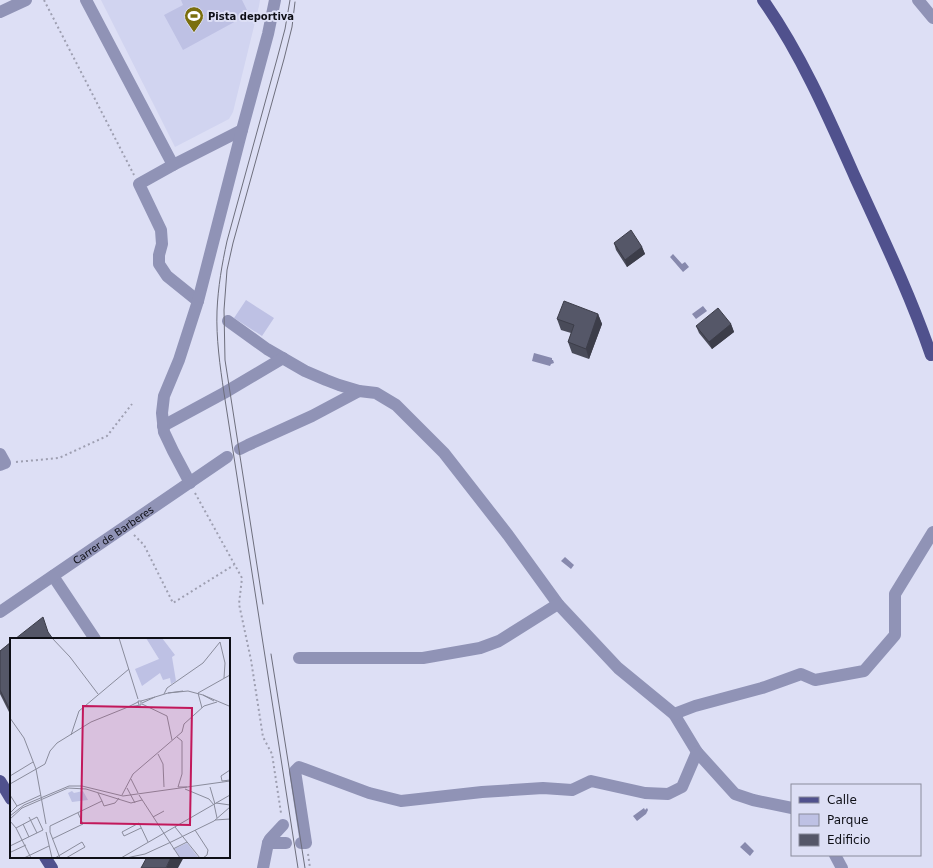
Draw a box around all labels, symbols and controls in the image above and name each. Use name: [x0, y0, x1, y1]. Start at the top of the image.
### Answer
sports icon: Pista deportiva: [183, 5, 205, 33]
place label: Pista deportiva: [208, 11, 294, 22]
street label: Carrer de Barberes: [71, 504, 156, 567]
inset map: [10, 638, 230, 858]
legend: [791, 784, 921, 856]
text: Calle: [827, 793, 857, 807]
text: Parque: [827, 813, 868, 827]
text: Edificio: [827, 833, 870, 847]

